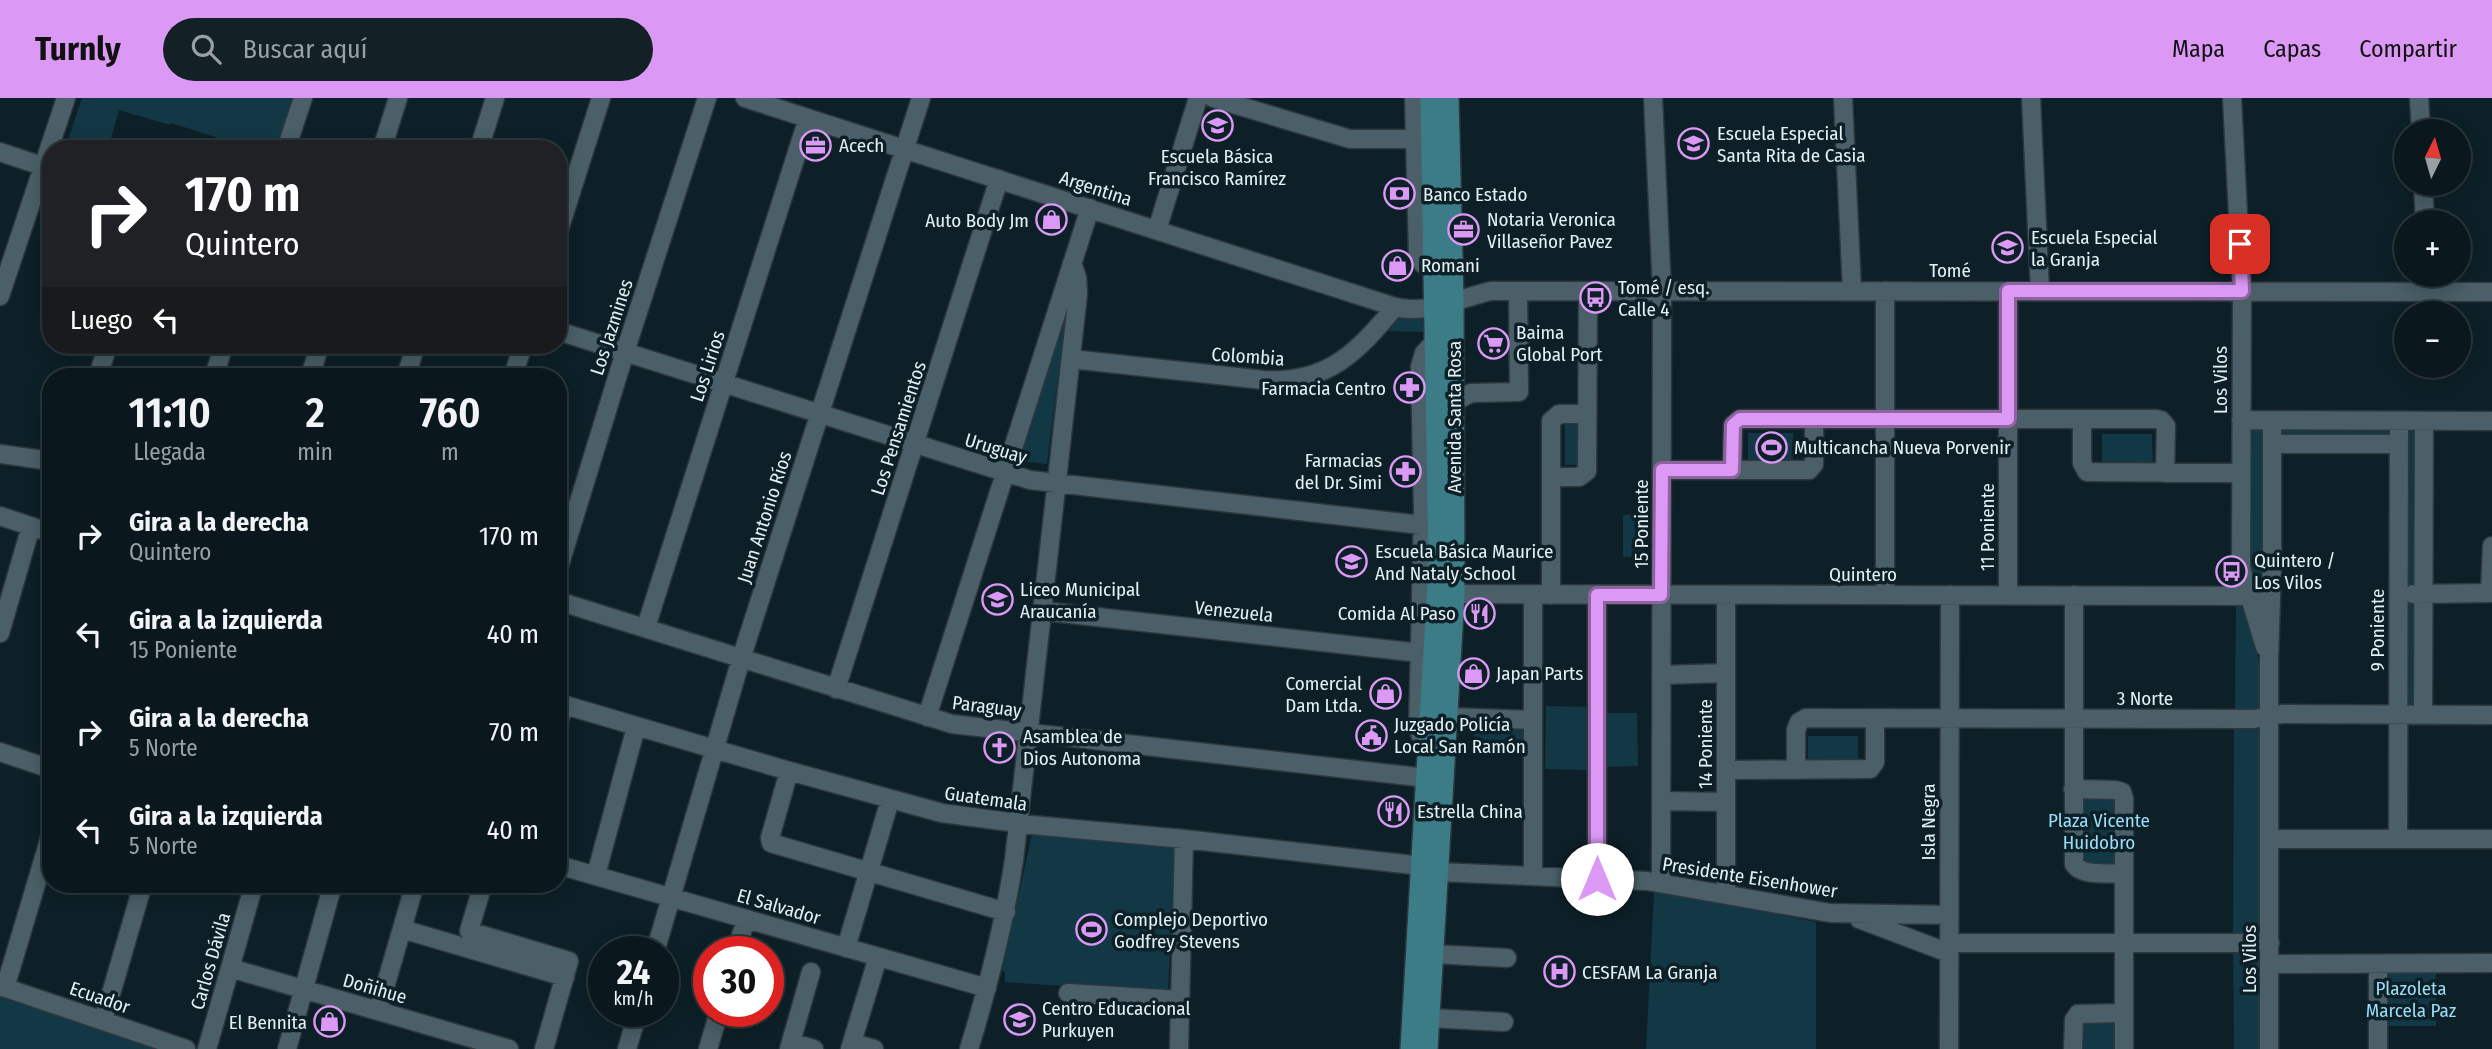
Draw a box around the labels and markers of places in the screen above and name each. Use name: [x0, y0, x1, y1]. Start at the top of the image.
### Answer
school or university icon: Escuela Básica Francisco Ramírez: [1200, 108, 1234, 142]
place label: Escuela Especial Santa Rita de Casia: [1717, 122, 1866, 167]
school or university icon: Escuela Especial Santa Rita de Casia: [1677, 127, 1711, 161]
office icon: Acech: [799, 128, 833, 162]
place label: Acech: [839, 134, 884, 157]
place label: Escuela Básica Francisco Ramírez: [1148, 145, 1286, 190]
bank icon: Banco Estado: [1383, 177, 1417, 211]
place label: Banco Estado: [1423, 183, 1527, 206]
shop icon: Auto Body Jm: [1035, 203, 1069, 237]
place label: Notaria Veronica Villaseñor Pavez: [1487, 208, 1616, 253]
place label: Auto Body Jm: [925, 209, 1029, 232]
office icon: Notaria Veronica Villaseñor Pavez: [1447, 213, 1481, 247]
pin: [2210, 214, 2270, 274]
place label: Escuela Especial la Granja: [2031, 226, 2157, 271]
school or university icon: Escuela Especial la Granja: [1991, 231, 2025, 265]
shop icon: Romani: [1381, 248, 1415, 282]
place label: Romani: [1421, 254, 1480, 277]
place label: Tomé / esq. Calle 4: [1618, 276, 1709, 321]
bus stop icon: Tomé / esq. Calle 4: [1578, 281, 1612, 315]
place label: Baima Global Port: [1516, 321, 1603, 366]
supermarket icon: Baima Global Port: [1476, 326, 1510, 360]
pharmacy icon: Farmacia Centro: [1392, 371, 1426, 405]
place label: Farmacia Centro: [1261, 377, 1386, 400]
sports icon: Multicancha Nueva Porvenir: [1754, 430, 1788, 464]
place label: Multicancha Nueva Porvenir: [1794, 436, 2011, 459]
place label: Farmacias del Dr. Simi: [1295, 449, 1382, 494]
pharmacy icon: Farmacias del Dr. Simi: [1388, 454, 1422, 488]
place label: Escuela Básica Maurice And Nataly School: [1375, 540, 1553, 585]
school or university icon: Escuela Básica Maurice And Nataly School: [1335, 545, 1369, 579]
place label: Quintero / Los Vilos: [2254, 549, 2335, 594]
bus stop icon: Quintero / Los Vilos: [2214, 554, 2248, 588]
place label: Liceo Municipal Araucanía: [1020, 578, 1140, 623]
school or university icon: Liceo Municipal Araucanía: [980, 583, 1014, 617]
restaurant icon: Comida Al Paso: [1462, 596, 1496, 630]
place label: Comida Al Paso: [1338, 602, 1456, 625]
shop icon: Japan Parts: [1456, 656, 1490, 690]
place label: Japan Parts: [1496, 662, 1583, 685]
place label: Comercial Dam Ltda.: [1285, 672, 1362, 717]
shop icon: Comercial Dam Ltda.: [1368, 677, 1402, 711]
place label: Juzgado Policía Local San Ramón: [1394, 713, 1526, 758]
public building icon: Juzgado Policía Local San Ramón: [1354, 718, 1388, 752]
place label: Asamblea de Dios Autonoma: [1023, 725, 1141, 770]
church icon: Asamblea de Dios Autonoma: [983, 730, 1017, 764]
restaurant icon: Estrella China: [1377, 794, 1411, 828]
place label: Estrella China: [1417, 800, 1523, 823]
place label: Complejo Deportivo Godfrey Stevens: [1114, 908, 1268, 953]
sports icon: Complejo Deportivo Godfrey Stevens: [1074, 913, 1108, 947]
hospital icon: CESFAM La Granja: [1542, 955, 1576, 989]
place label: CESFAM La Granja: [1582, 961, 1718, 984]
place label: Centro Educacional Purkuyen: [1042, 997, 1190, 1042]
school or university icon: Centro Educacional Purkuyen: [1002, 1002, 1036, 1036]
shop icon: El Bennita: [313, 1005, 347, 1039]
place label: El Bennita: [229, 1011, 307, 1034]

